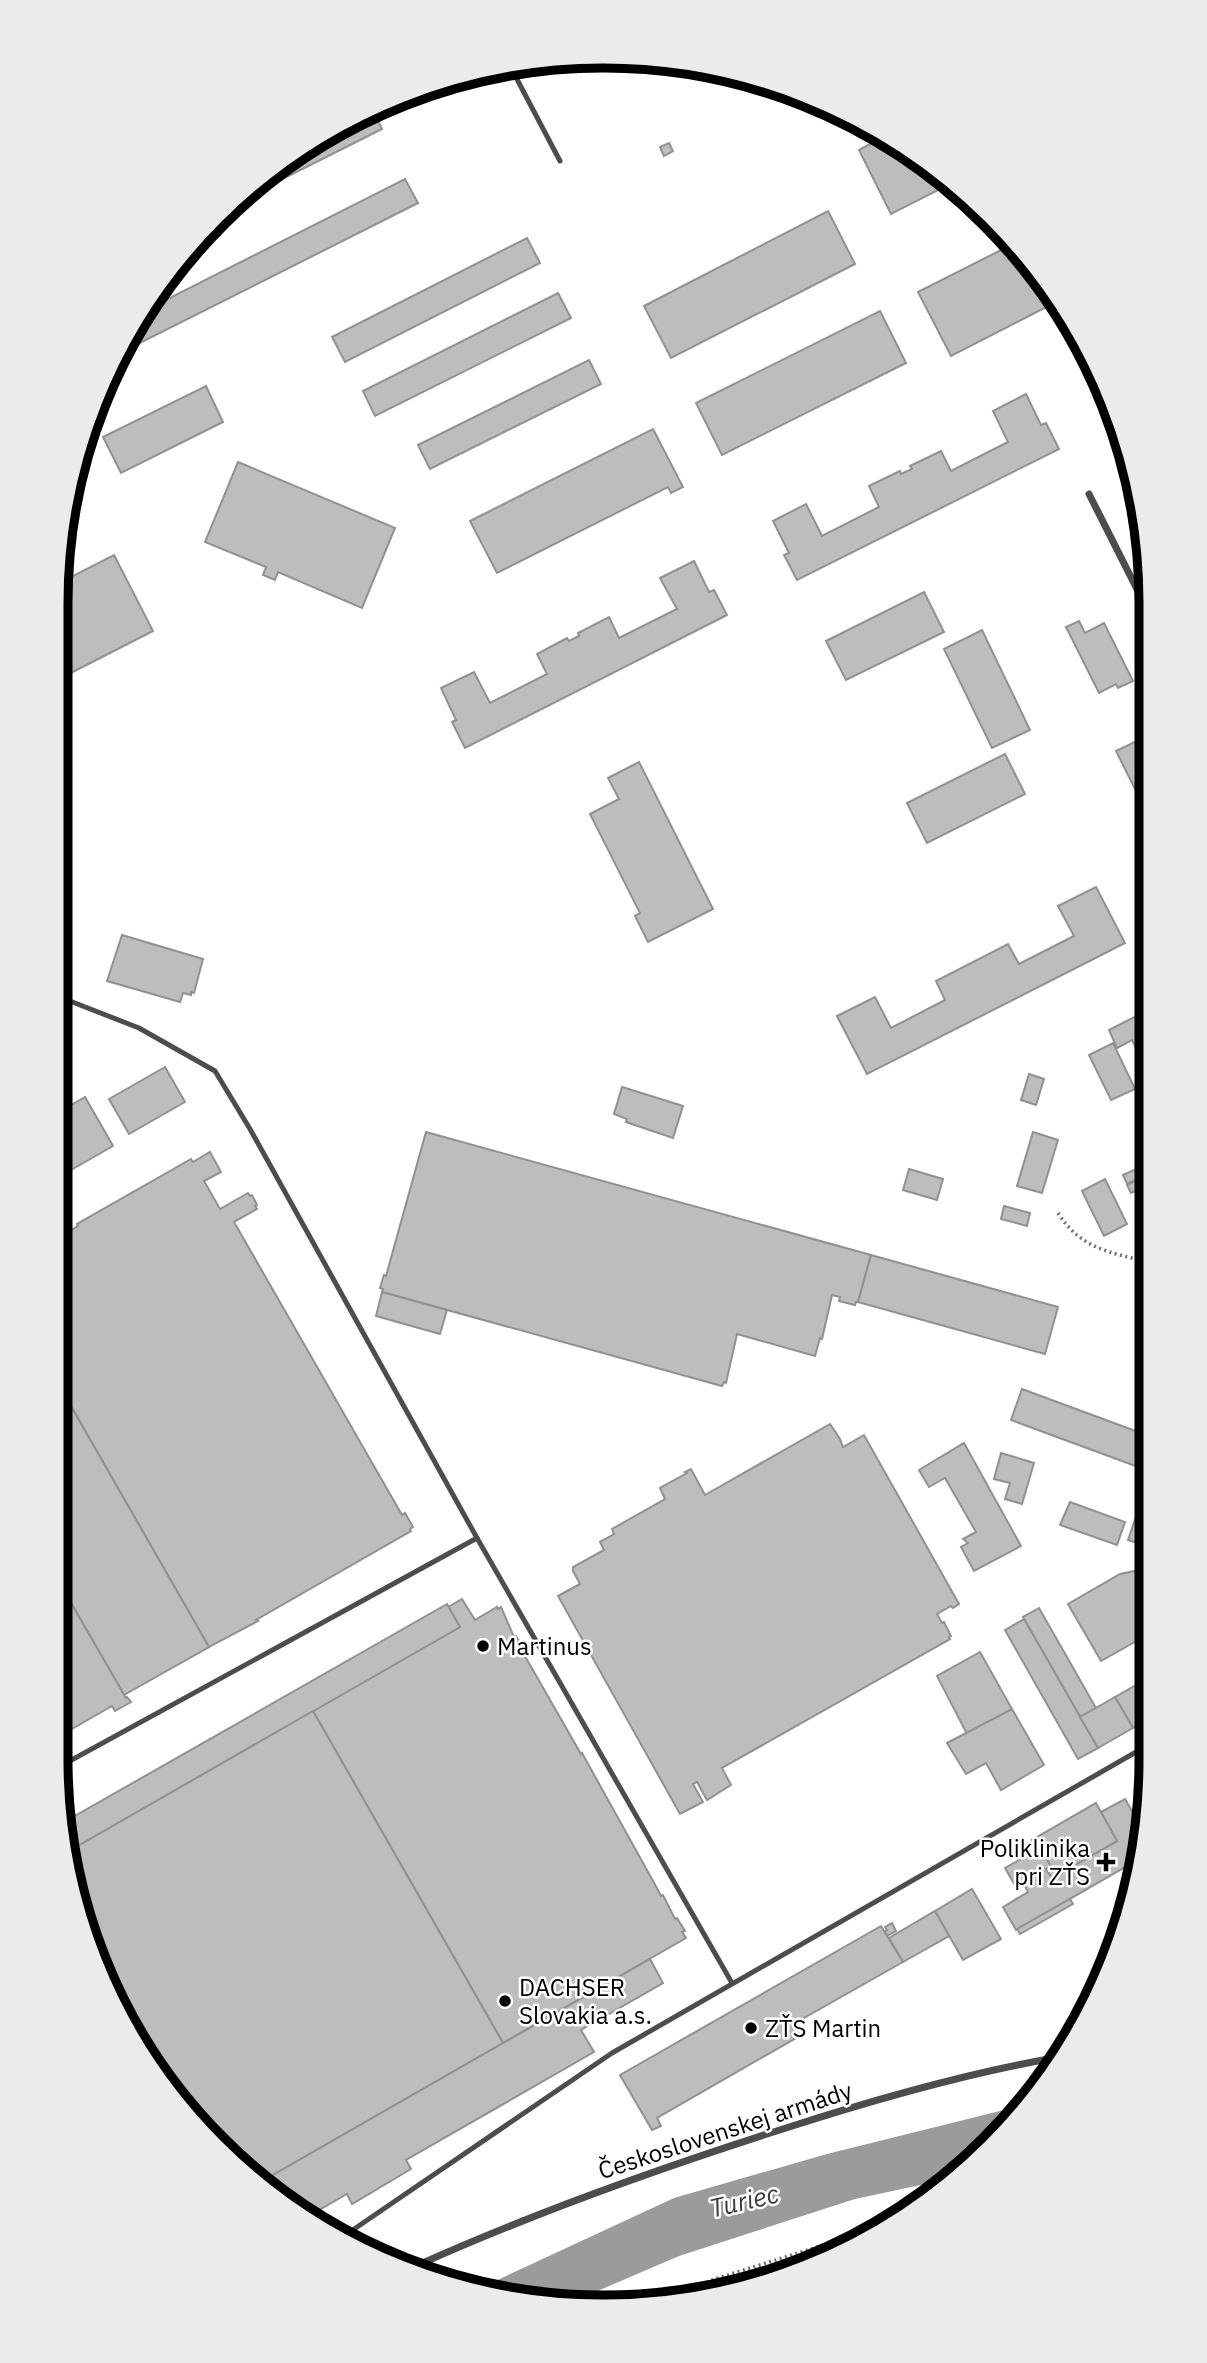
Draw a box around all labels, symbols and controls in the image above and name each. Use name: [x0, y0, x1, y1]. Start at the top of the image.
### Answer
place label: Martinus: [497, 1630, 592, 1662]
marker: Martinus: [475, 1638, 491, 1654]
place label: Poliklinika pri ZŤS: [980, 1832, 1090, 1892]
marker: Poliklinika pri ZŤS: [1096, 1852, 1116, 1872]
place label: DACHSER Slovakia a.s.: [519, 1971, 652, 2031]
marker: DACHSER Slovakia a.s.: [497, 1993, 513, 2009]
place label: ZŤS Martin: [765, 2012, 881, 2044]
marker: ZŤS Martin: [743, 2020, 759, 2036]
street label: Československej armády: [594, 2074, 856, 2186]
water label: Turiec: [706, 2175, 782, 2224]

